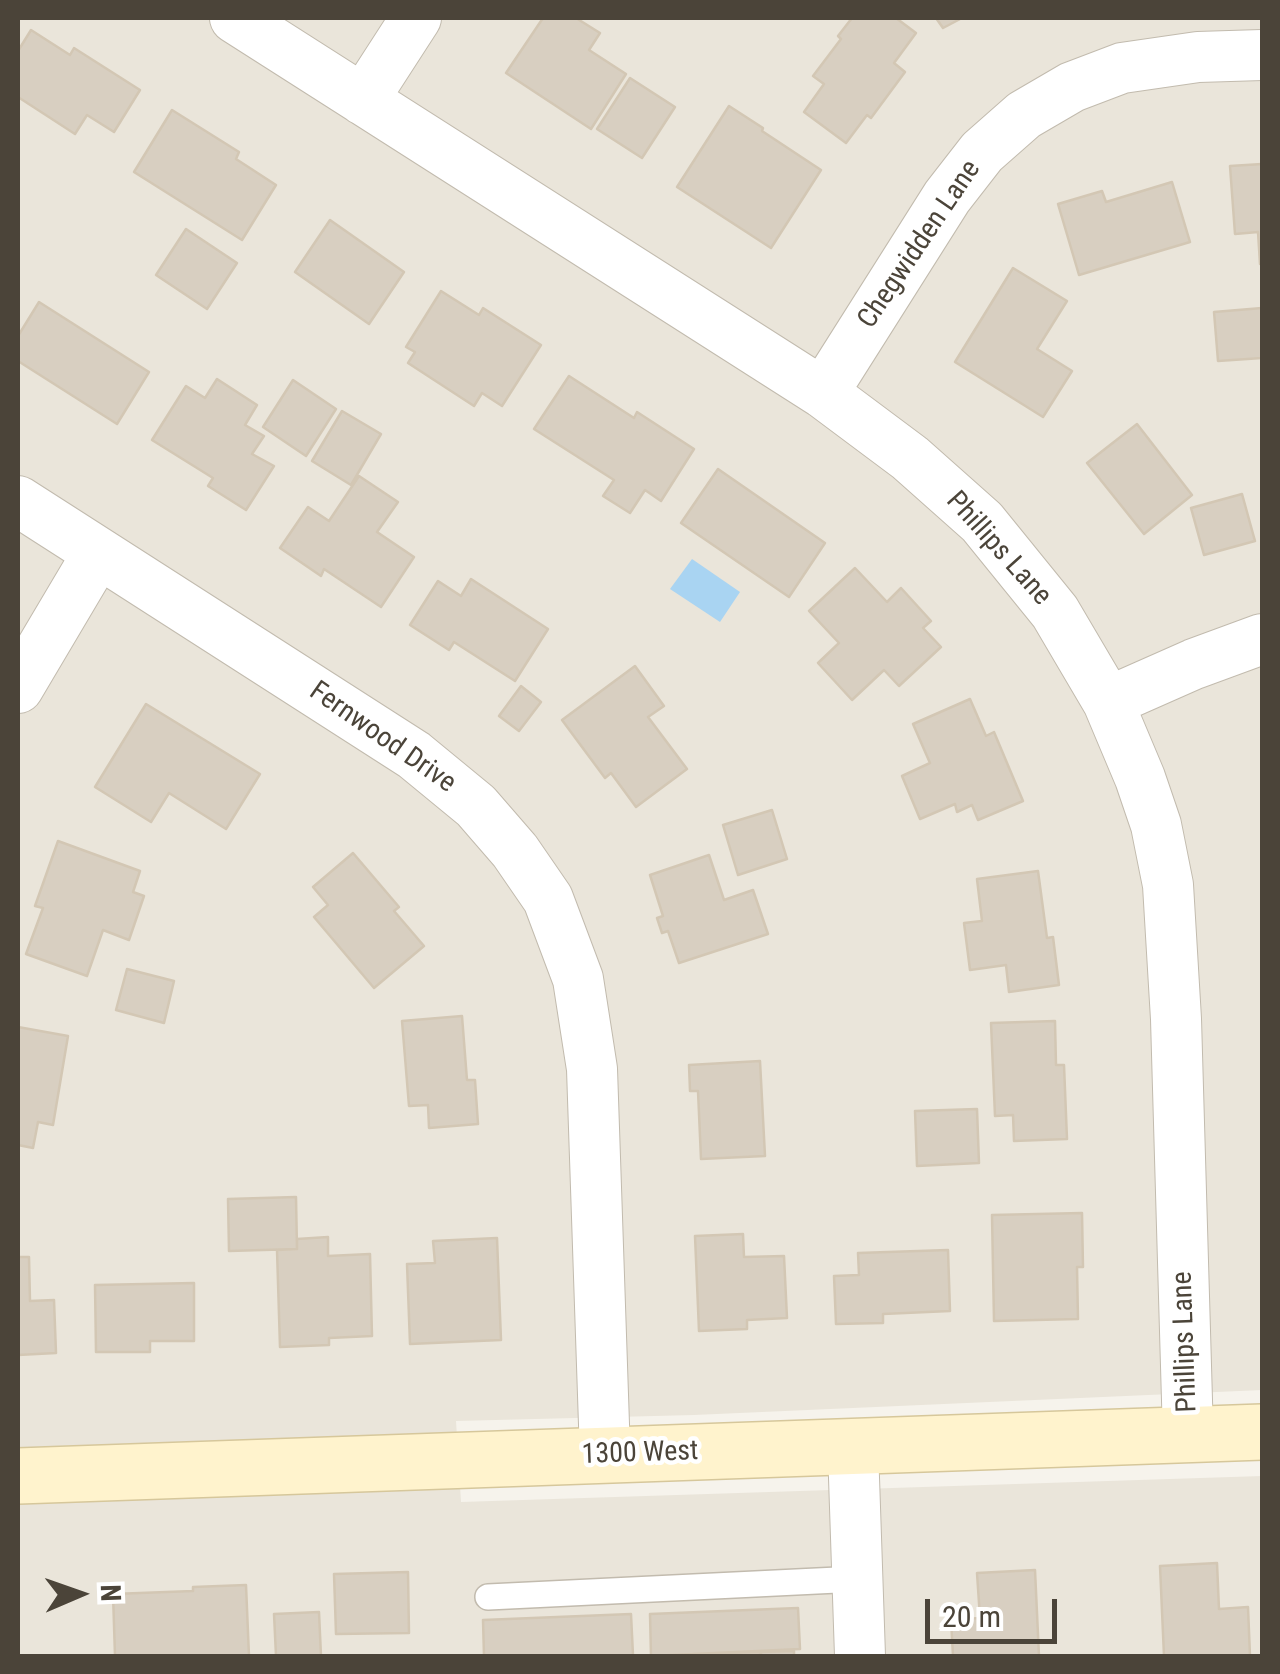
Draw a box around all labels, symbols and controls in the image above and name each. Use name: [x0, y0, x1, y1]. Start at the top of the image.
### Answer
street label: Chegwidden Lane: [851, 155, 989, 335]
street label: Phillips Lane: [938, 485, 1058, 613]
street label: Fernwood Drive: [302, 675, 462, 801]
street label: Phillips Lane: [1167, 1271, 1205, 1413]
street label: 1300 West: [581, 1435, 699, 1473]
north arrow: [30, 1544, 130, 1644]
scale bar: [930, 1579, 1062, 1641]
text: N: [94, 1584, 127, 1602]
text: 20 m: [942, 1599, 1001, 1634]

